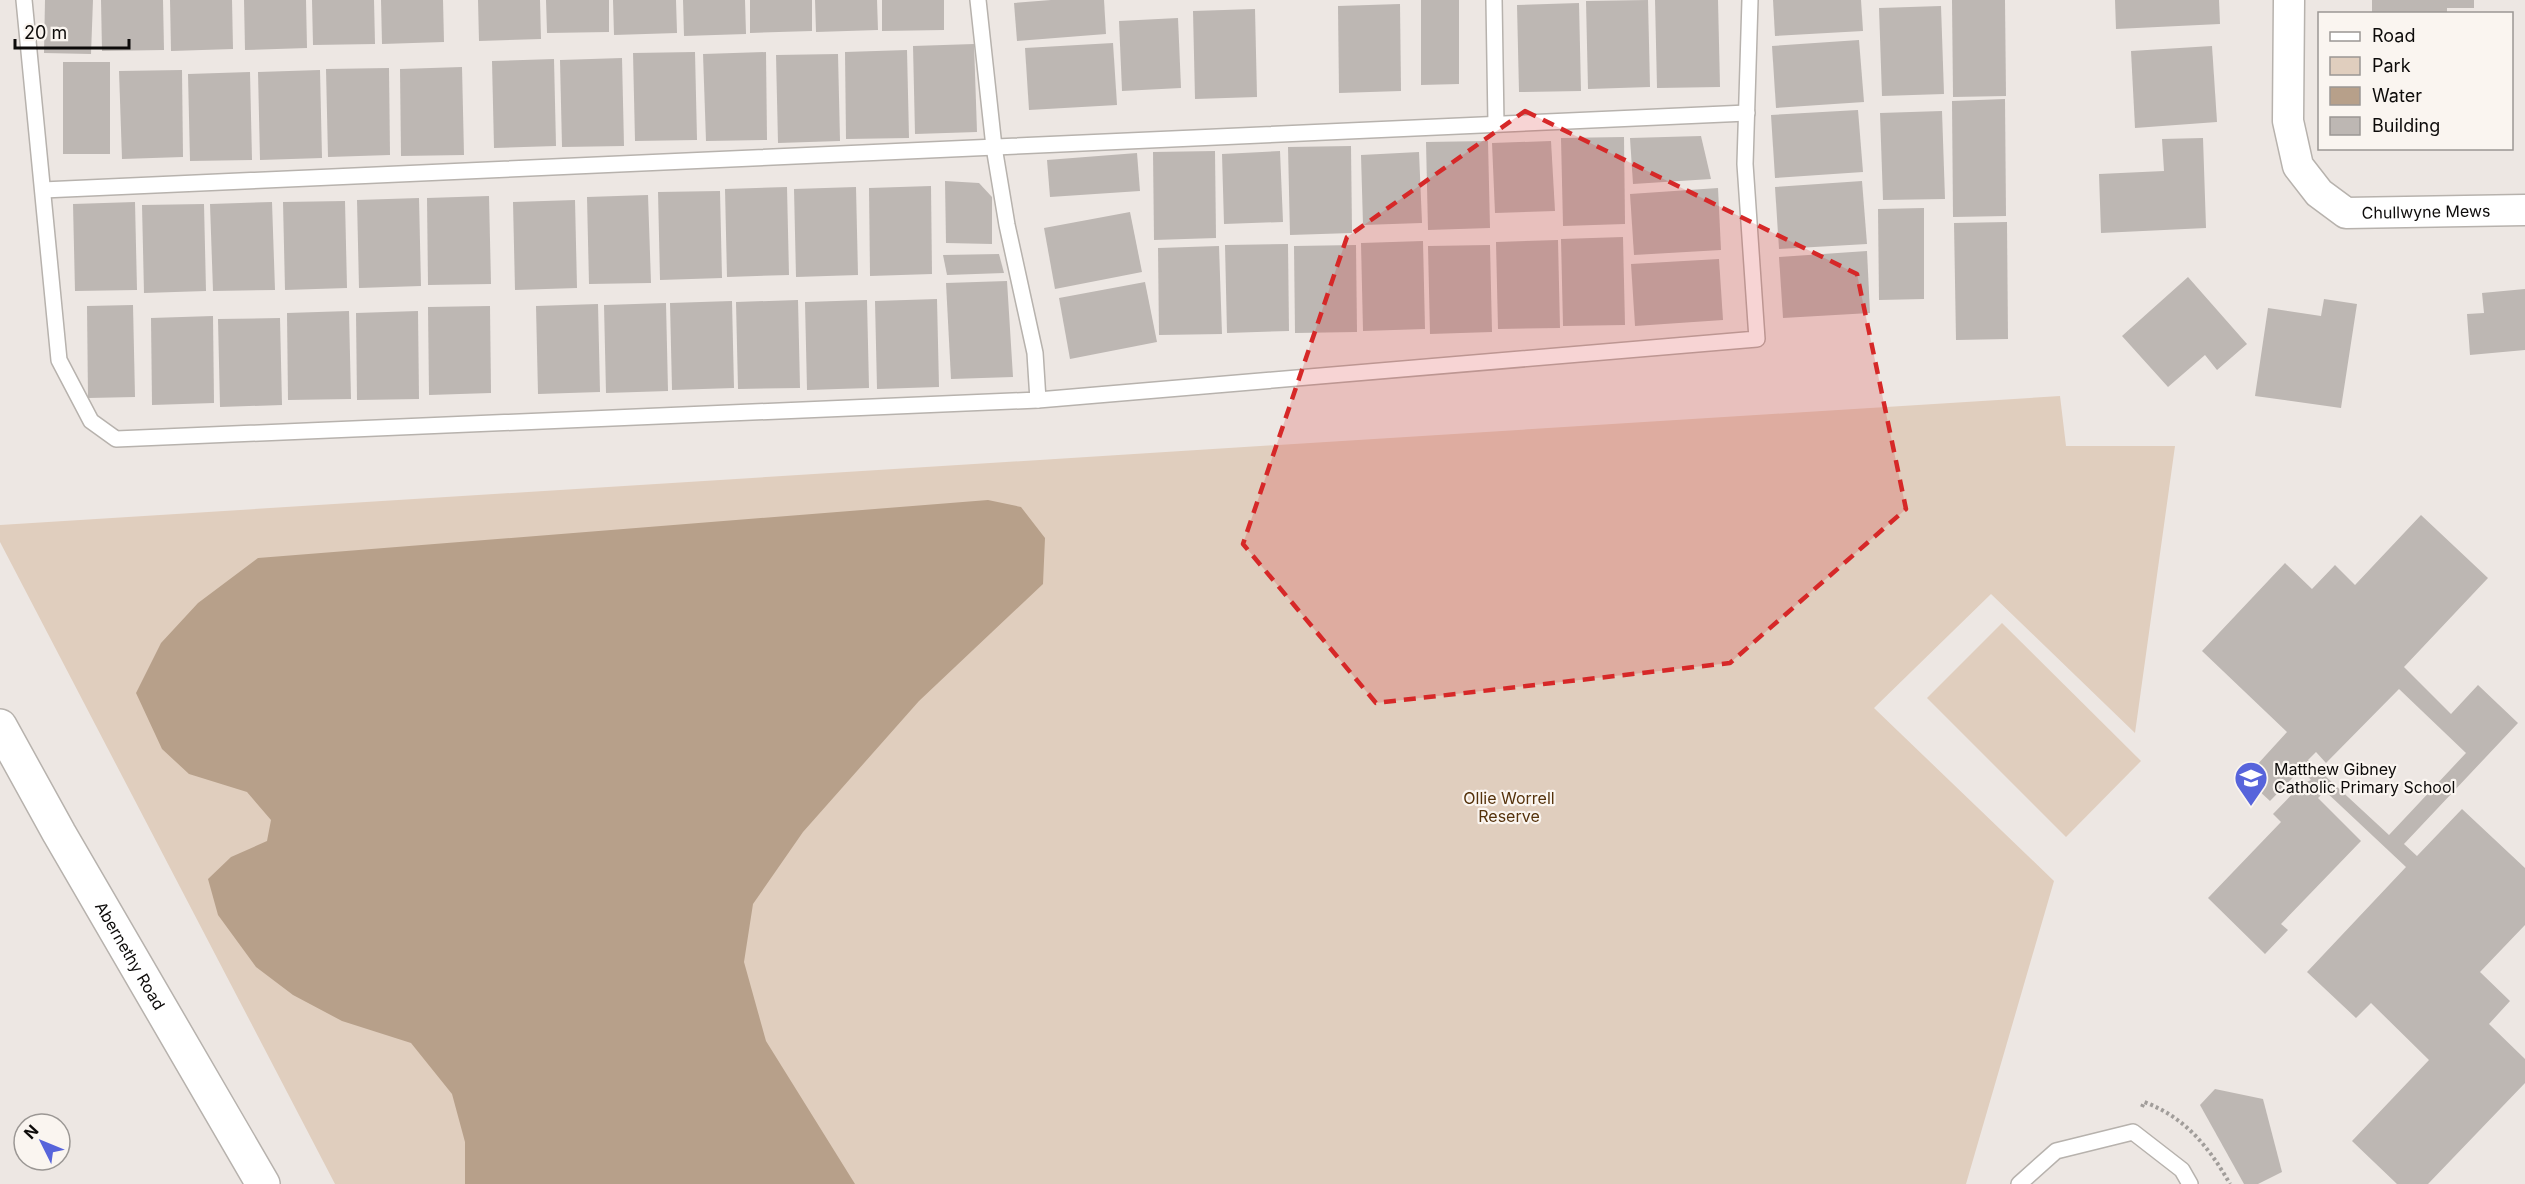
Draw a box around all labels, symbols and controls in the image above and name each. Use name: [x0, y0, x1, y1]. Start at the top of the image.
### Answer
scale bar: [15, 12, 129, 50]
legend: [2318, 12, 2513, 150]
text: 20 m: [24, 22, 67, 43]
text: Road: [2372, 25, 2415, 46]
text: Park: [2372, 55, 2411, 76]
text: Water: [2372, 85, 2422, 106]
text: Building: [2372, 115, 2440, 136]
street label: Chullwyne Mews: [2362, 201, 2491, 223]
place label: Matthew Gibney Catholic Primary School: [2274, 759, 2455, 797]
school or university icon: Matthew Gibney Catholic Primary School: [2233, 760, 2269, 807]
park label: Ollie Worrell Reserve: [1463, 788, 1555, 826]
street label: Abernethy Road: [91, 898, 170, 1013]
north arrow: [12, 1112, 72, 1172]
text: N: [20, 1120, 43, 1143]

